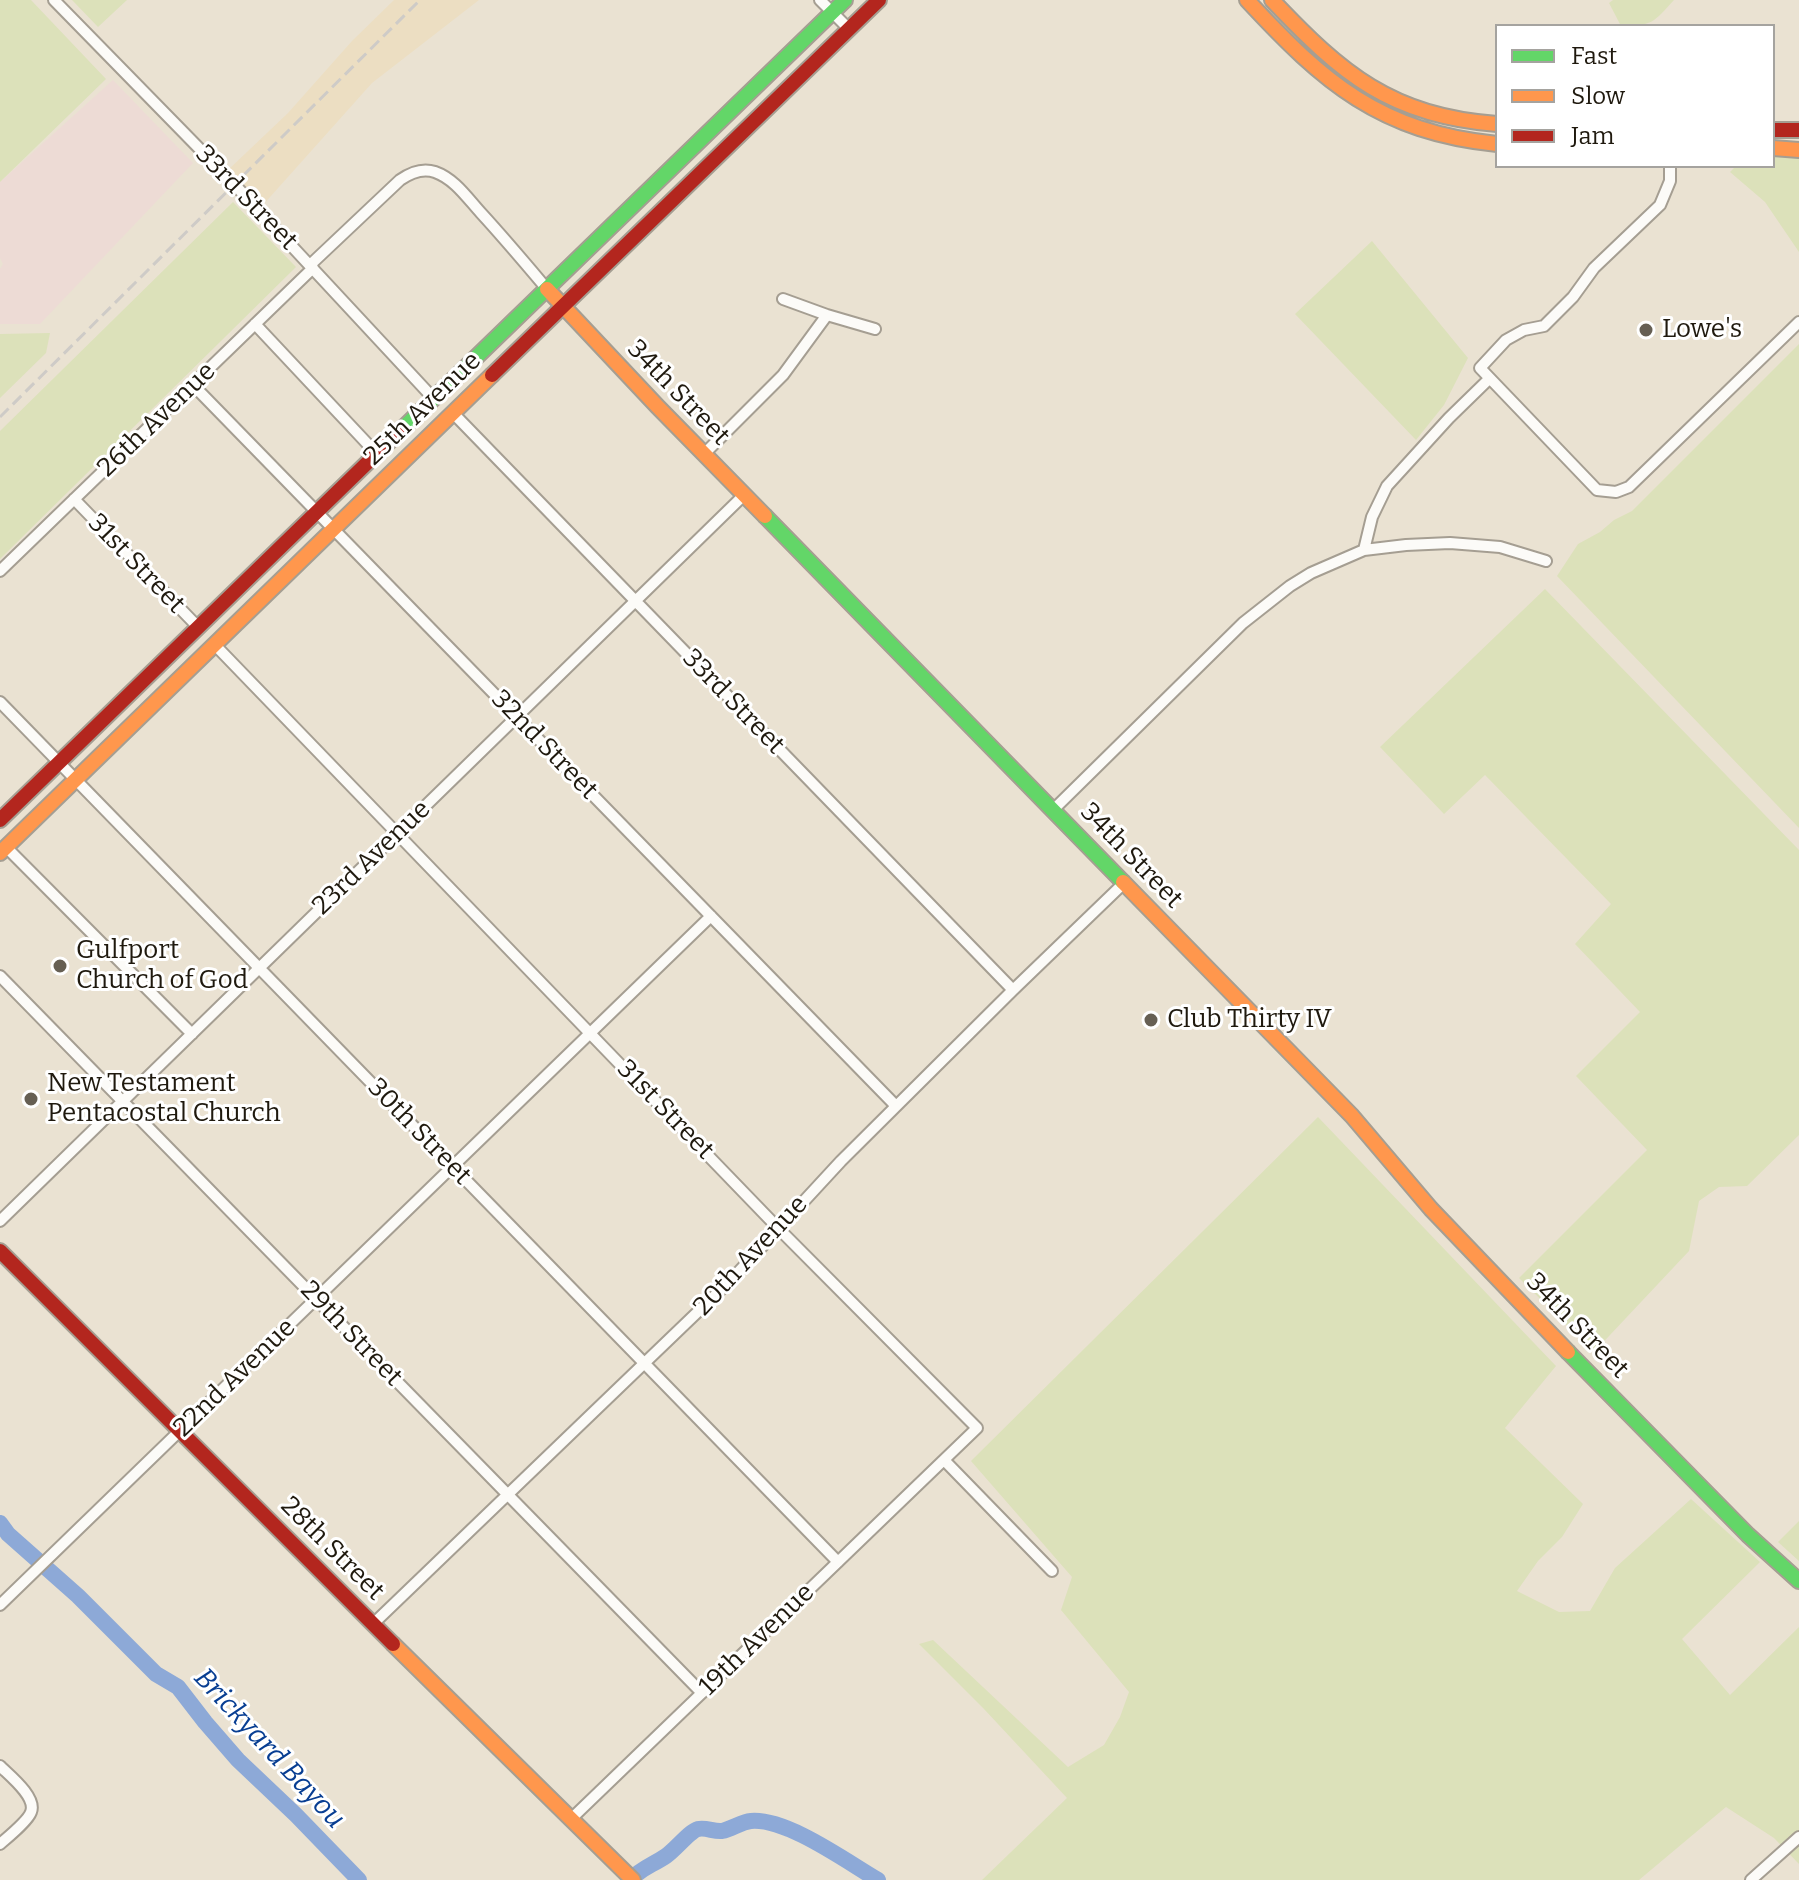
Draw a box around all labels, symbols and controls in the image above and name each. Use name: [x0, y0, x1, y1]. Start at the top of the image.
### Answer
legend: [1495, 24, 1775, 168]
text: Fast: [1571, 42, 1617, 70]
text: Slow: [1571, 82, 1625, 110]
text: Jam: [1571, 122, 1614, 150]
street label: 33rd Street: [188, 139, 304, 257]
place label: Lowe's: [1662, 314, 1742, 346]
marker: Lowe's: [1637, 321, 1655, 339]
street label: 34th Street: [620, 334, 736, 452]
street label: 25th Avenue: [358, 346, 488, 472]
street label: 26th Avenue: [92, 356, 222, 484]
street label: 31st Street: [81, 508, 191, 620]
street label: 33rd Street: [675, 643, 791, 761]
street label: 32nd Street: [484, 684, 604, 806]
street label: 23rd Avenue: [307, 794, 437, 922]
street label: 34th Street: [1073, 797, 1189, 915]
place label: Gulfport Church of God: [76, 935, 248, 996]
marker: Gulfport Church of God: [51, 957, 69, 975]
place label: Club Thirty IV: [1167, 1004, 1332, 1036]
marker: Club Thirty IV: [1142, 1011, 1160, 1029]
street label: 31st Street: [610, 1054, 720, 1166]
place label: New Testament Pentacostal Church: [47, 1068, 281, 1130]
street label: 30th Street: [361, 1072, 477, 1192]
marker: New Testament Pentacostal Church: [22, 1090, 40, 1108]
street label: 20th Avenue: [688, 1190, 814, 1322]
street label: 34th Street: [1519, 1267, 1635, 1385]
street label: 29th Street: [293, 1275, 409, 1393]
street label: 22nd Avenue: [168, 1312, 302, 1444]
street label: 28th Street: [274, 1491, 390, 1607]
street label: 19th Avenue: [693, 1577, 821, 1703]
water label: Brickyard Bayou: [186, 1662, 352, 1836]

